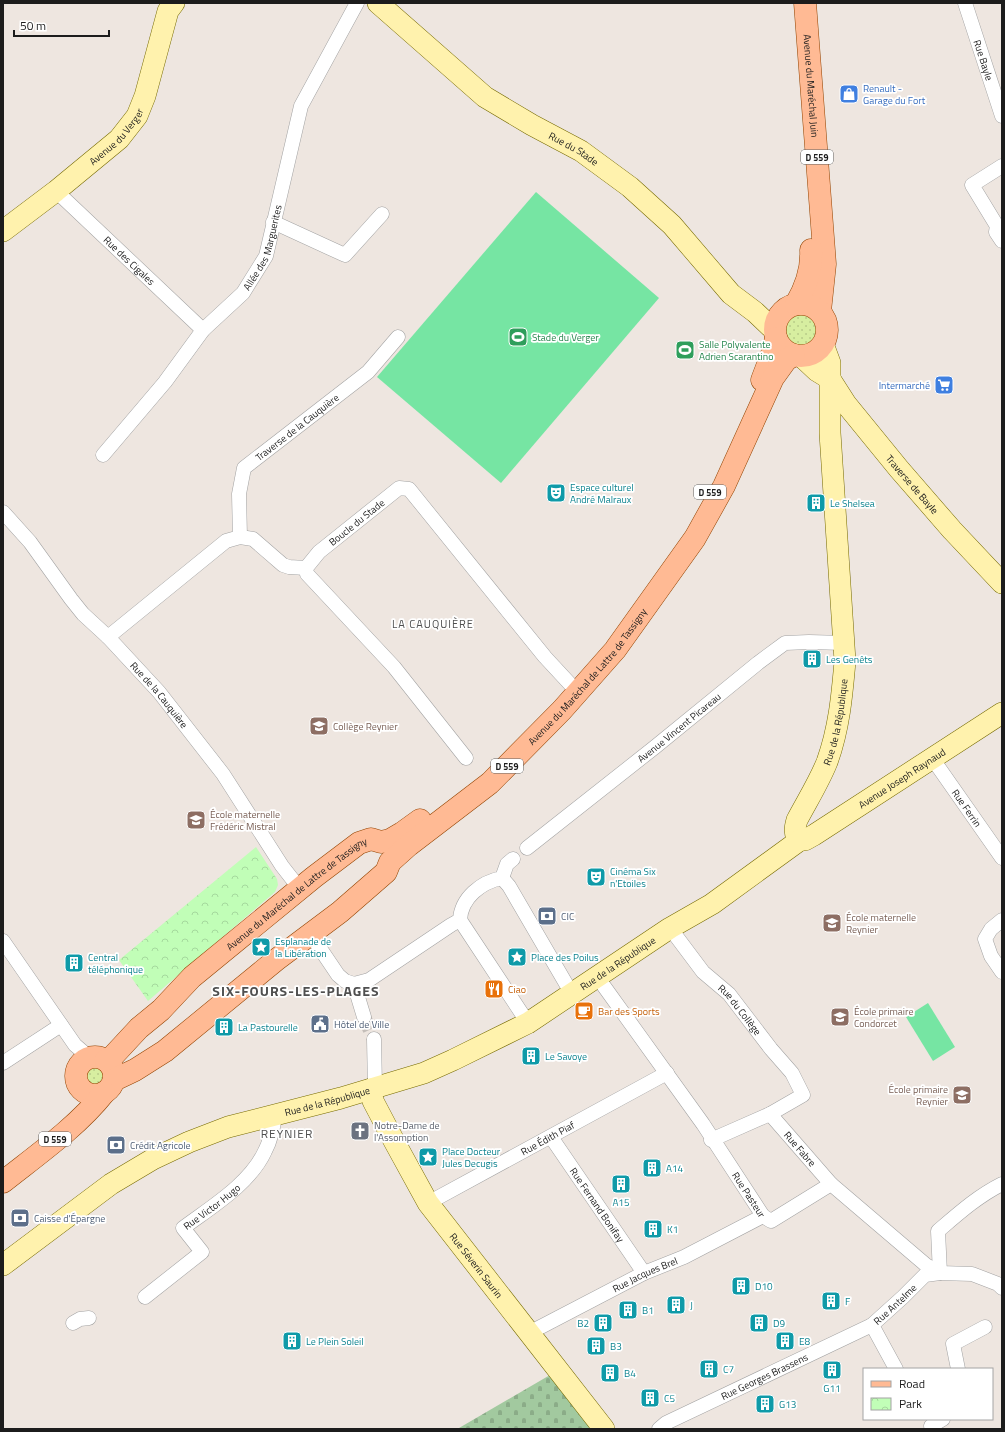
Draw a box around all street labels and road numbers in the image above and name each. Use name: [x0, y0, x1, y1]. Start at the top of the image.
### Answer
street label: Avenue du Maréchal Juin: [800, 34, 823, 138]
street label: Rue Bayle: [970, 38, 997, 82]
street label: Avenue du Verger: [86, 106, 147, 168]
street label: Rue du Stade: [546, 128, 602, 169]
road number: D 559: [801, 150, 833, 164]
street label: Allée des Marguerites: [239, 203, 285, 293]
street label: Rue des Cigales: [100, 232, 159, 289]
street label: Traverse de la Cauquière: [252, 390, 342, 464]
street label: Traverse de Bayle: [883, 451, 942, 517]
road number: D 559: [694, 485, 726, 499]
street label: Boucle du Stade: [325, 495, 388, 549]
street label: Avenue du Maréchal de Lattre de Tassigny: [524, 605, 650, 748]
street label: Rue de la Cauquière: [127, 658, 192, 731]
street label: Rue de la République: [819, 678, 851, 767]
street label: Avenue Vincent Picareau: [634, 689, 724, 766]
street label: Avenue Joseph Raynaud: [855, 744, 948, 812]
road number: D 559: [491, 759, 523, 773]
street label: Rue Ferrin: [948, 786, 986, 830]
street label: Avenue du Maréchal de Lattre de Tassigny: [223, 833, 369, 954]
street label: Rue de la République: [577, 932, 658, 994]
street label: Rue du Collège: [715, 980, 765, 1038]
street label: Rue de la République: [283, 1082, 372, 1120]
street label: Rue Édith Piaf: [518, 1117, 578, 1159]
street label: Rue Fabre: [781, 1128, 820, 1170]
road number: D 559: [39, 1132, 71, 1146]
street label: Rue Fernand Bonifay: [566, 1164, 628, 1245]
street label: Rue Pasteur: [729, 1169, 770, 1221]
street label: Rue Victor Hugo: [180, 1180, 243, 1233]
street label: Rue Séverin Saurin: [446, 1230, 507, 1301]
street label: Rue Jacques Brel: [610, 1253, 680, 1296]
street label: Rue Antelme: [870, 1280, 920, 1328]
street label: Rue Georges Brassens: [718, 1349, 811, 1403]

